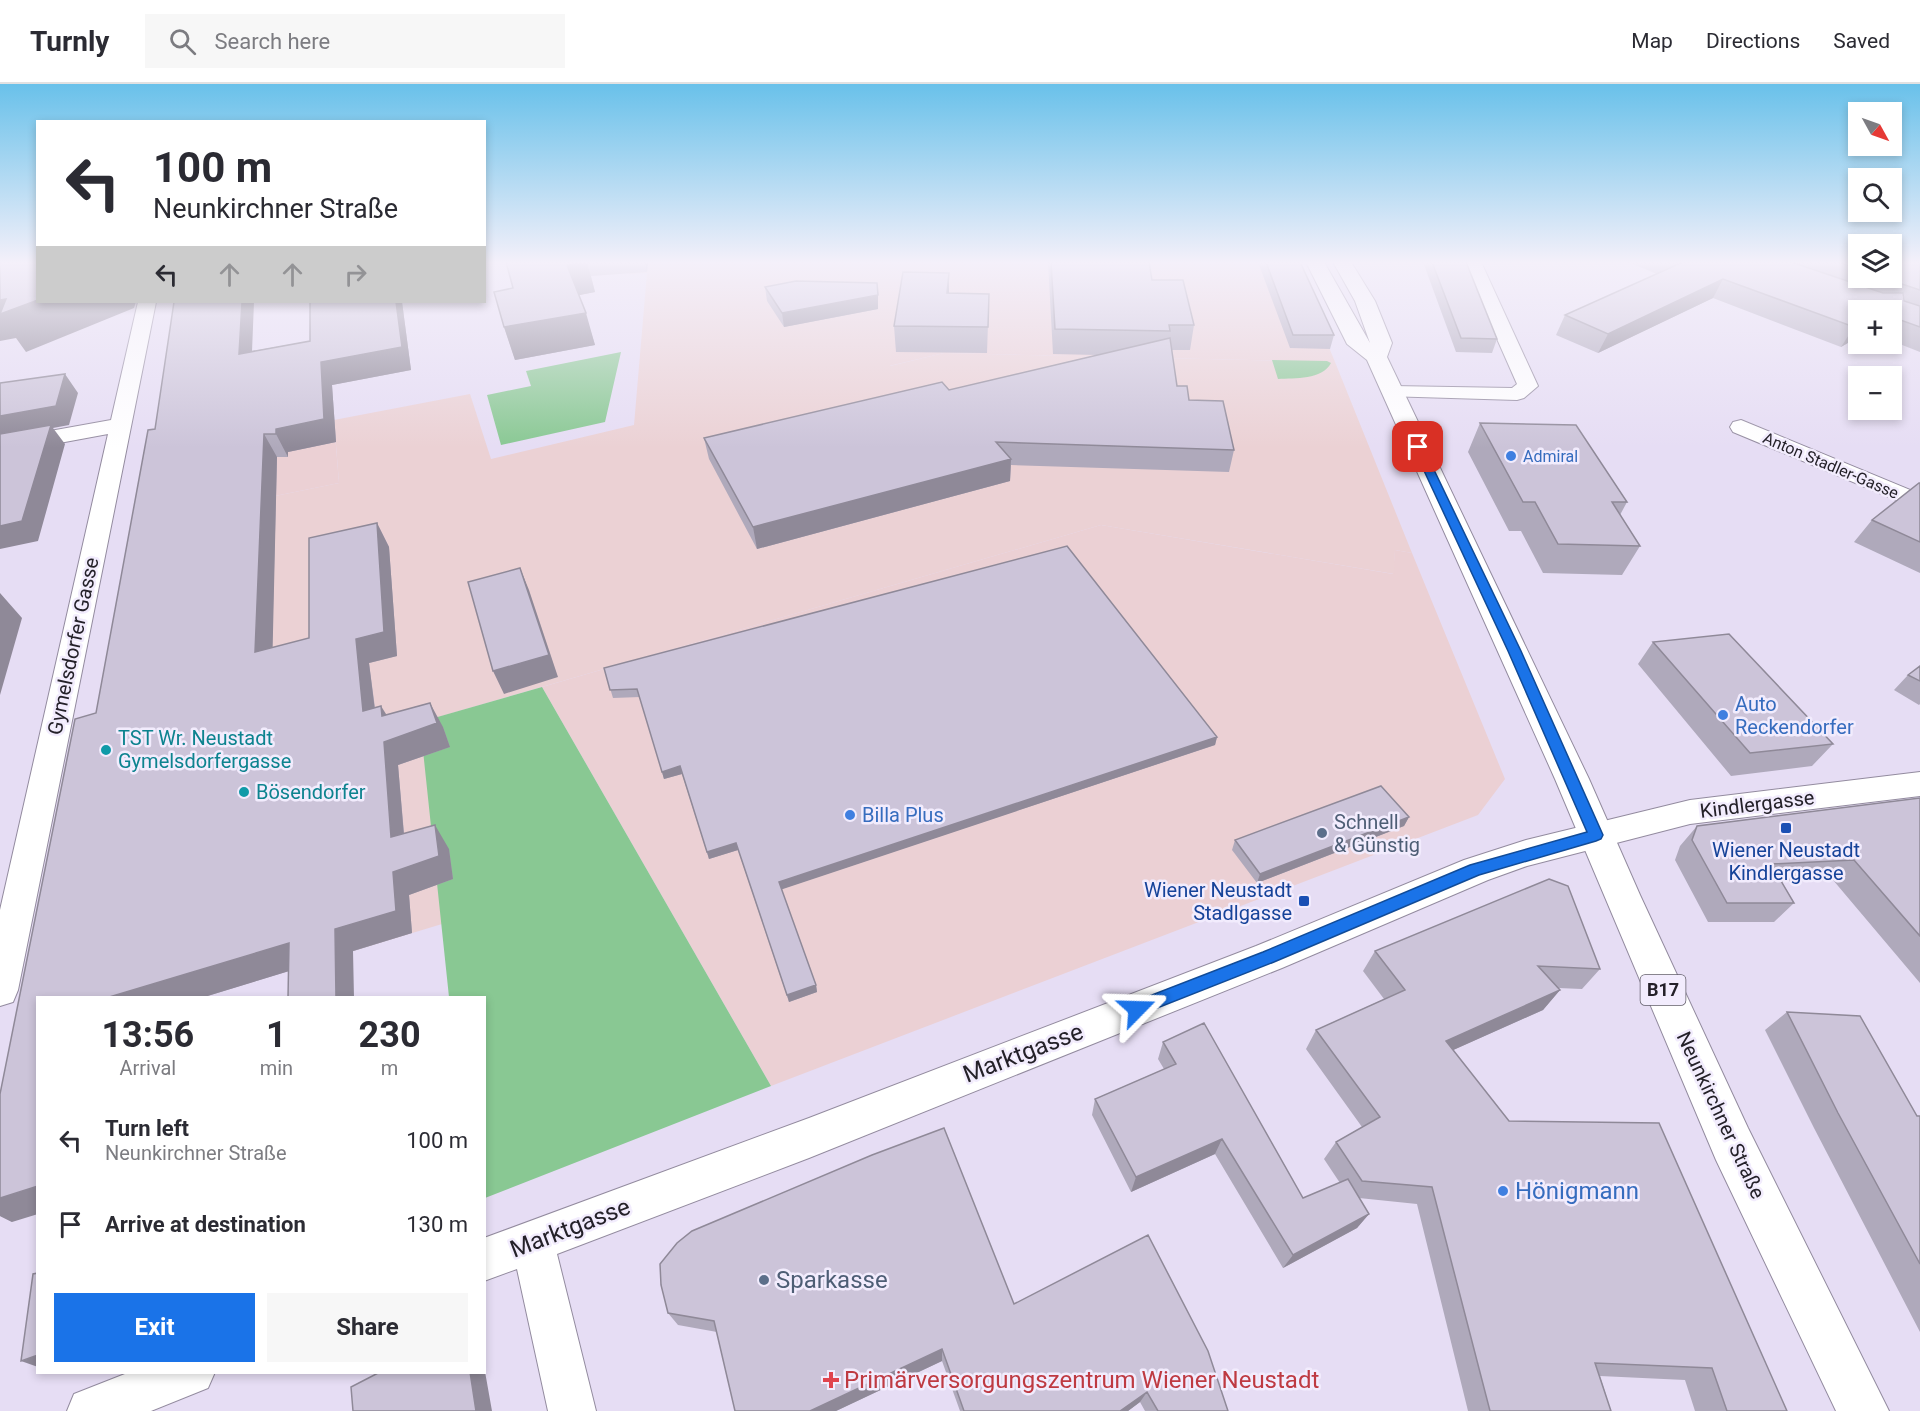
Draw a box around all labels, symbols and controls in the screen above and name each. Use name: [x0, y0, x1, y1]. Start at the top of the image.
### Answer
search box: [145, 14, 565, 68]
text: Turnly: [30, 25, 109, 58]
icon: search: [166, 25, 199, 58]
text: Search here: [214, 29, 330, 54]
text: Map: [1631, 29, 1673, 53]
text: Directions: [1706, 29, 1800, 53]
text: Saved: [1833, 29, 1890, 53]
north arrow: [1848, 102, 1902, 156]
map controls: [1848, 102, 1902, 420]
text: 100 m: [153, 143, 272, 192]
icon: left: [54, 144, 132, 222]
button: search: [1848, 168, 1902, 222]
text: Neunkirchner Straße: [153, 193, 398, 225]
button: layers: [1848, 234, 1902, 288]
icon: left: [150, 258, 183, 291]
icon: ahead: [213, 258, 246, 291]
icon: ahead: [276, 258, 309, 291]
icon: right: [339, 258, 372, 291]
button: +: [1848, 300, 1902, 354]
button: −: [1848, 366, 1902, 420]
pin: [1392, 421, 1443, 472]
street label: Anton Stadler-Gasse: [1760, 428, 1902, 503]
icon: arrive: [1401, 430, 1434, 463]
place label: Admiral: [1523, 447, 1578, 466]
marker: Admiral: [1504, 449, 1518, 463]
street label: Gymelsdorfer Gasse: [42, 555, 104, 737]
place label: Auto Reckendorfer: [1735, 692, 1854, 739]
marker: Auto Reckendorfer: [1716, 708, 1730, 722]
place label: TST Wr. Neustadt Gymelsdorfergasse: [118, 726, 291, 773]
marker: TST Wr. Neustadt Gymelsdorfergasse: [99, 743, 113, 757]
place label: Bösendorfer: [256, 780, 366, 804]
marker: Bösendorfer: [237, 785, 251, 799]
street label: Kindlergasse: [1698, 785, 1816, 823]
place label: Billa Plus: [862, 803, 944, 827]
marker: Billa Plus: [843, 808, 857, 822]
place label: Schnell & Günstig: [1334, 810, 1420, 857]
marker: Wiener Neustadt Kindlergasse: [1779, 821, 1793, 835]
marker: Schnell & Günstig: [1315, 826, 1329, 840]
place label: Wiener Neustadt Kindlergasse: [1712, 838, 1860, 885]
place label: Wiener Neustadt Stadlgasse: [1144, 878, 1292, 925]
marker: Wiener Neustadt Stadlgasse: [1297, 894, 1311, 908]
road number: B17: [1640, 975, 1686, 1005]
position arrow: [1105, 977, 1169, 1041]
text: 13:56: [101, 1014, 194, 1056]
text: 1: [266, 1014, 287, 1056]
text: 230: [359, 1014, 421, 1056]
street label: Marktgasse: [959, 1017, 1087, 1089]
street label: Neunkirchner Straße: [1672, 1028, 1770, 1202]
text: Arrival: [119, 1056, 176, 1080]
text: min: [260, 1056, 293, 1080]
text: m: [381, 1056, 398, 1080]
text: Turn left: [105, 1116, 189, 1141]
icon: left: [54, 1124, 87, 1157]
text: 100 m: [406, 1128, 468, 1153]
text: Neunkirchner Straße: [105, 1141, 287, 1165]
place label: Hönigmann: [1515, 1177, 1639, 1205]
marker: Hönigmann: [1496, 1184, 1510, 1198]
street label: Marktgasse: [506, 1192, 634, 1264]
icon: arrive: [54, 1208, 87, 1241]
text: Arrive at destination: [105, 1212, 306, 1237]
text: 130 m: [406, 1212, 468, 1237]
place label: Sparkasse: [776, 1266, 888, 1294]
marker: Sparkasse: [757, 1273, 771, 1287]
button: Exit: [54, 1293, 255, 1362]
button: Share: [267, 1293, 468, 1362]
place label: Primärversorgungszentrum Wiener Neustadt: [844, 1366, 1319, 1394]
marker: Primärversorgungszentrum Wiener Neustadt: [822, 1371, 840, 1389]

